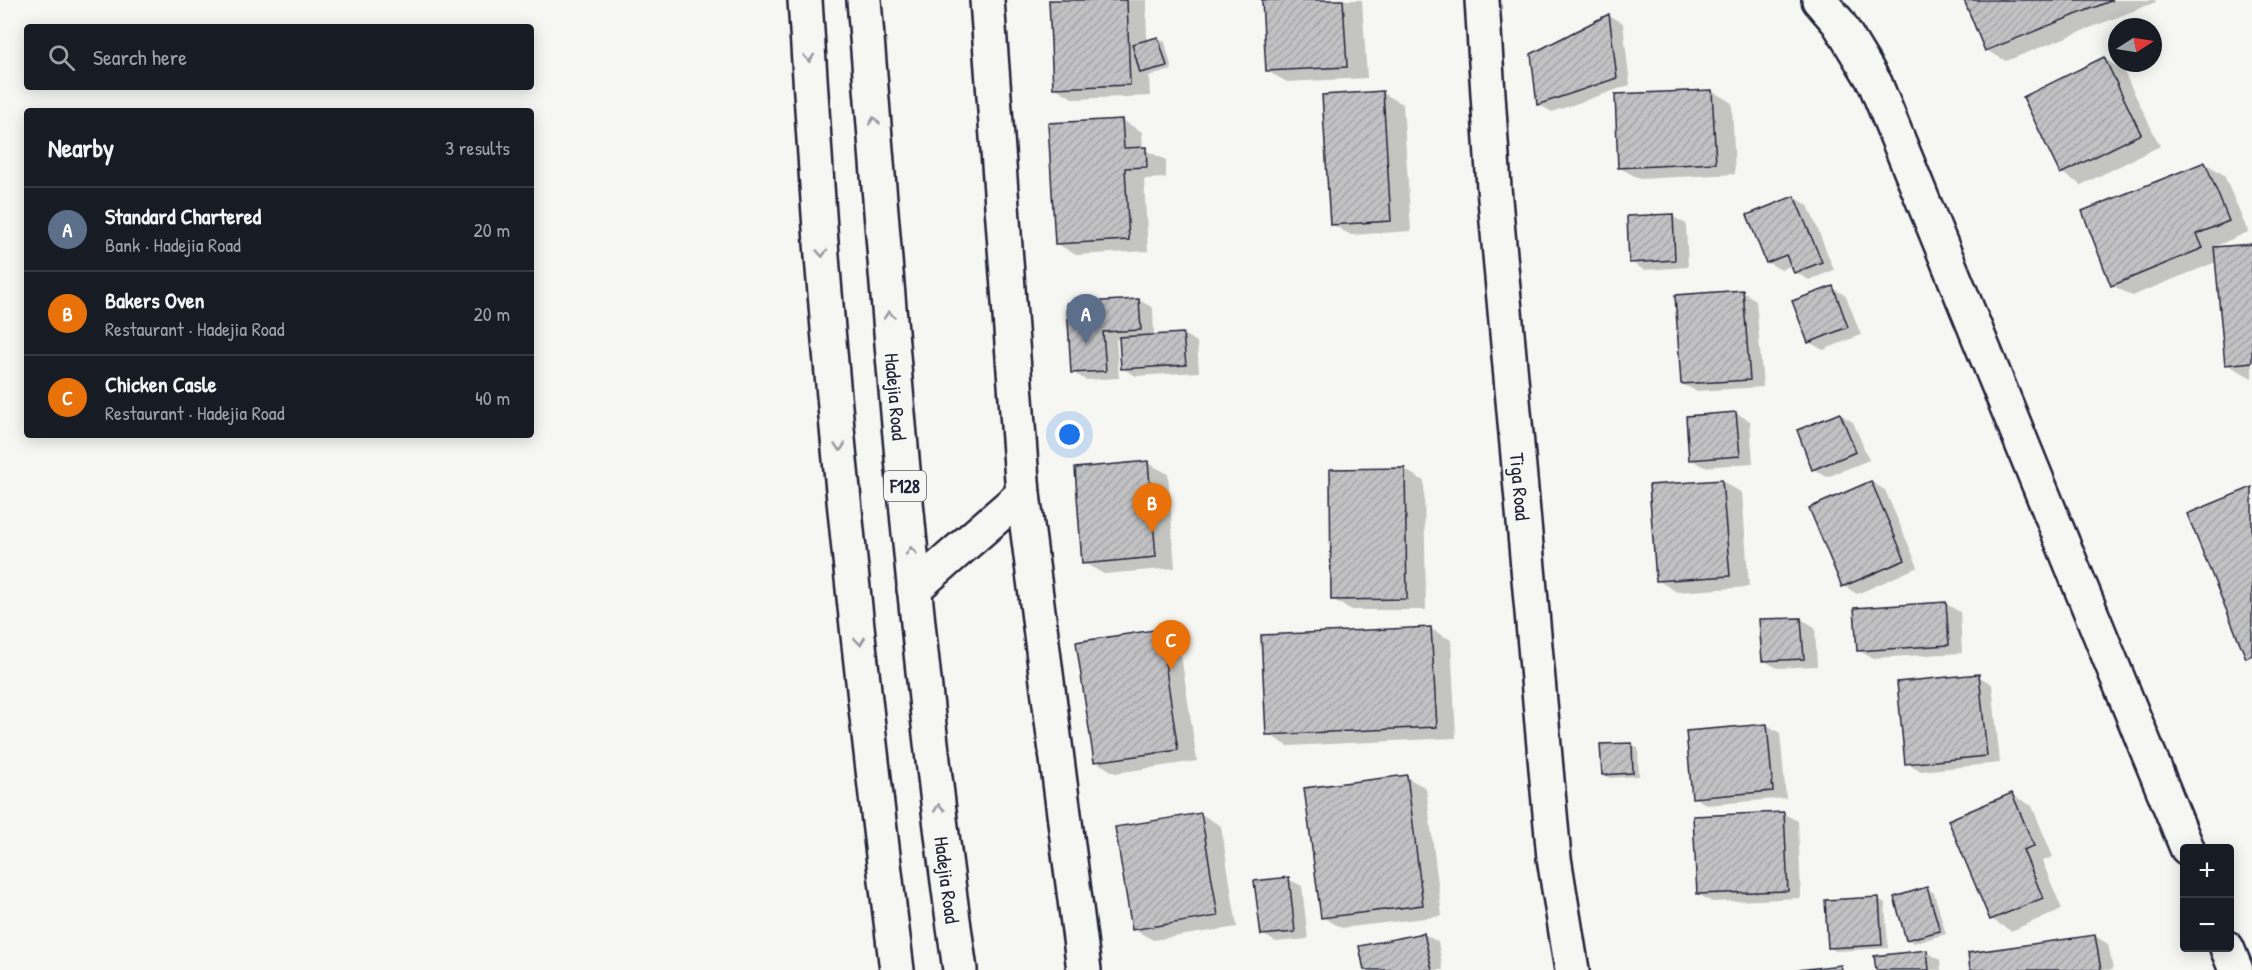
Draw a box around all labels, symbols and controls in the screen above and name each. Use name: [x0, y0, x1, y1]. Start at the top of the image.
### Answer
north arrow: [2108, 18, 2162, 72]
search box: [24, 24, 534, 90]
icon: search: [45, 41, 78, 74]
text: Search here: [93, 42, 187, 72]
one-way arrow: [802, 54, 815, 63]
one-way arrow: [868, 116, 881, 126]
text: Nearby: [48, 130, 114, 165]
text: 3 results: [445, 134, 510, 161]
text: Standard Chartered: [105, 201, 261, 231]
text: A: [63, 216, 72, 243]
text: 20 m: [473, 216, 510, 243]
text: Bank · Hadejia Road: [105, 231, 241, 258]
one-way arrow: [815, 248, 828, 257]
text: Bakers Oven: [105, 285, 204, 315]
pin: A: [1066, 294, 1106, 344]
text: B: [62, 300, 73, 327]
text: 20 m: [473, 300, 510, 327]
one-way arrow: [883, 311, 896, 320]
text: Restaurant · Hadejia Road: [105, 315, 284, 342]
street label: Hadejia Road: [879, 352, 914, 442]
text: Chicken Casle: [105, 369, 216, 399]
text: C: [62, 384, 73, 411]
text: 40 m: [475, 384, 510, 411]
text: Restaurant · Hadejia Road: [105, 399, 284, 426]
your location: [1055, 420, 1084, 449]
one-way arrow: [833, 443, 846, 452]
street label: Tiga Road: [1504, 451, 1537, 522]
road number: F128: [884, 471, 926, 501]
pin: B: [1132, 484, 1172, 533]
one-way arrow: [905, 547, 918, 556]
pin: C: [1152, 620, 1190, 670]
one-way arrow: [853, 637, 865, 646]
one-way arrow: [933, 803, 946, 812]
street label: Hadejia Road: [929, 835, 967, 925]
map controls: [2180, 844, 2234, 952]
button: +: [2180, 844, 2234, 898]
button: −: [2180, 898, 2234, 952]

